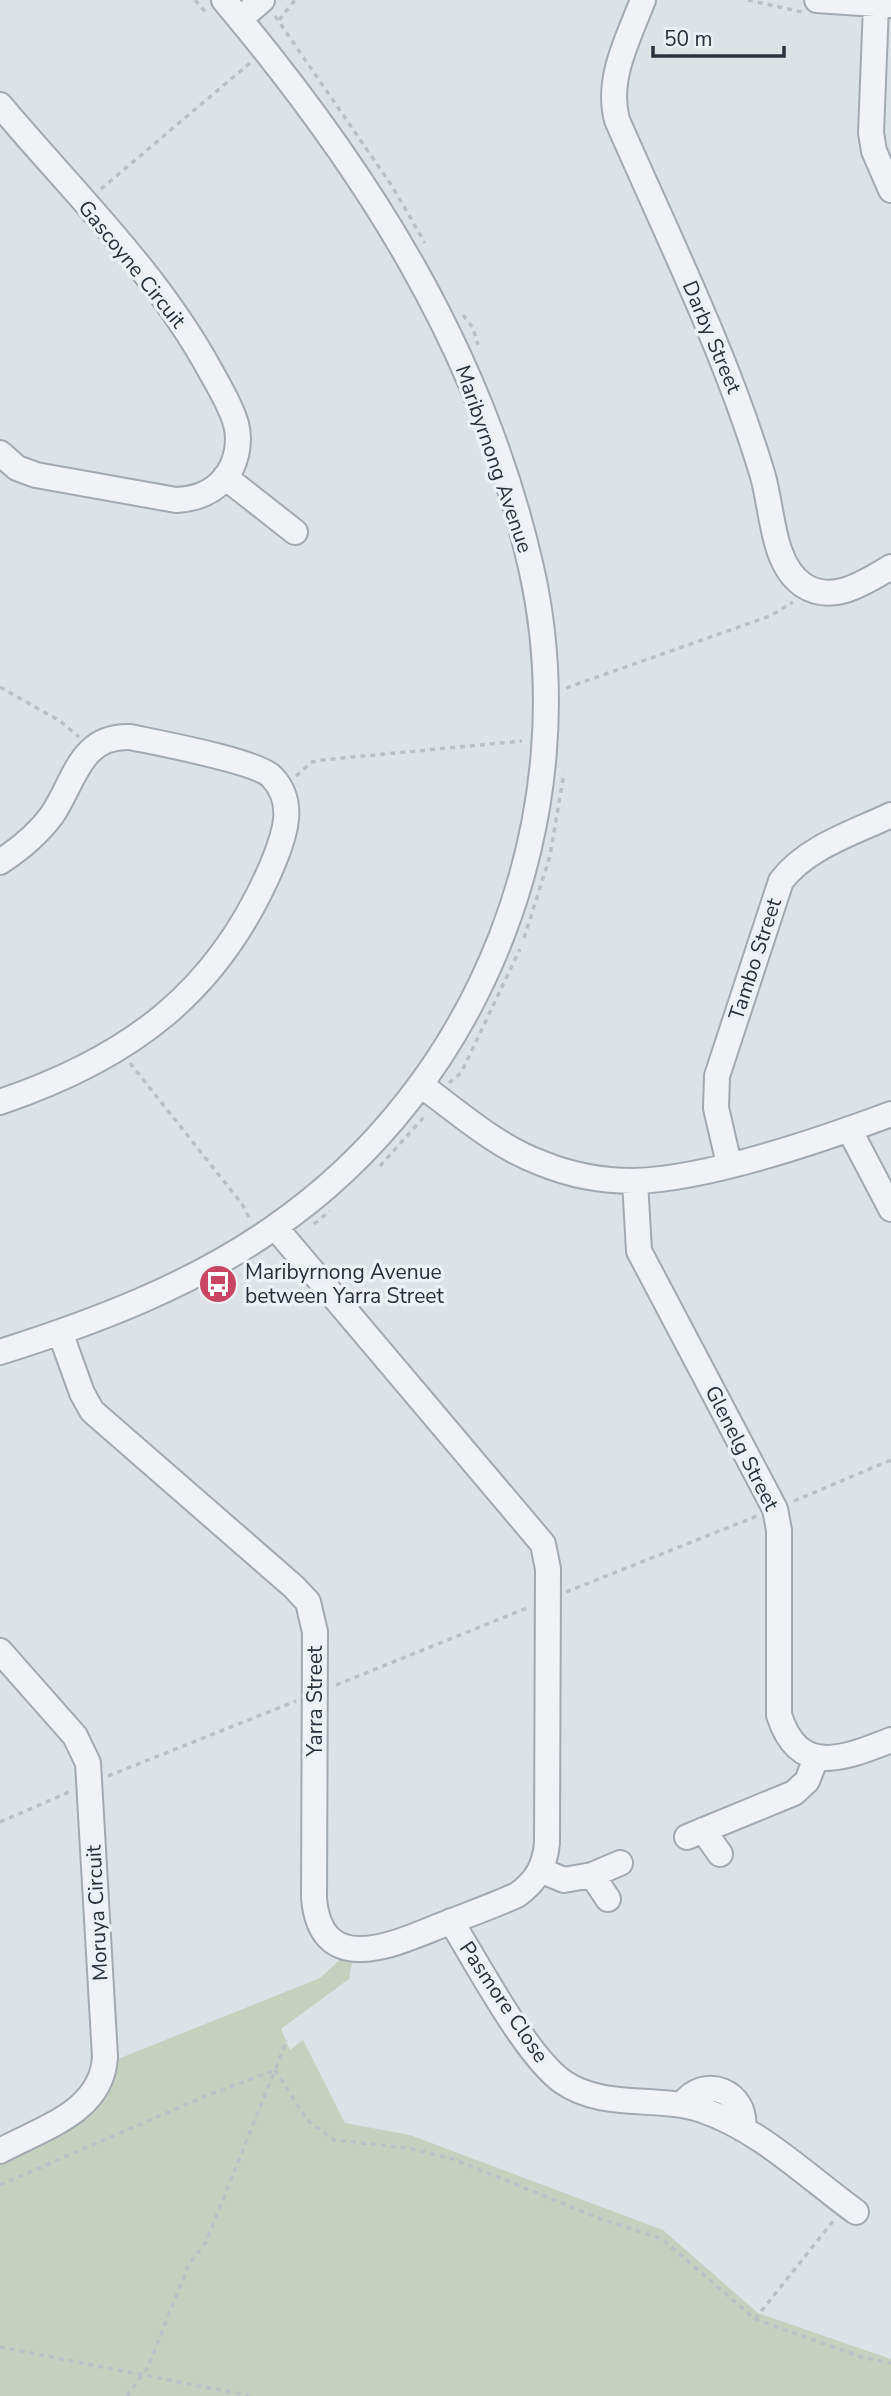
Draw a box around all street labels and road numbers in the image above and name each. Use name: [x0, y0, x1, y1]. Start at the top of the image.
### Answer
street label: Gascoyne Circuit: [72, 194, 193, 334]
street label: Darby Street: [676, 276, 749, 398]
street label: Maribyrnong Avenue: [449, 362, 539, 556]
street label: Tambo Street: [722, 894, 788, 1024]
street label: Glenelg Street: [698, 1381, 786, 1516]
street label: Yarra Street: [301, 1645, 329, 1757]
street label: Moruya Circuit: [79, 1844, 115, 1982]
street label: Pasmore Close: [453, 1936, 555, 2068]

